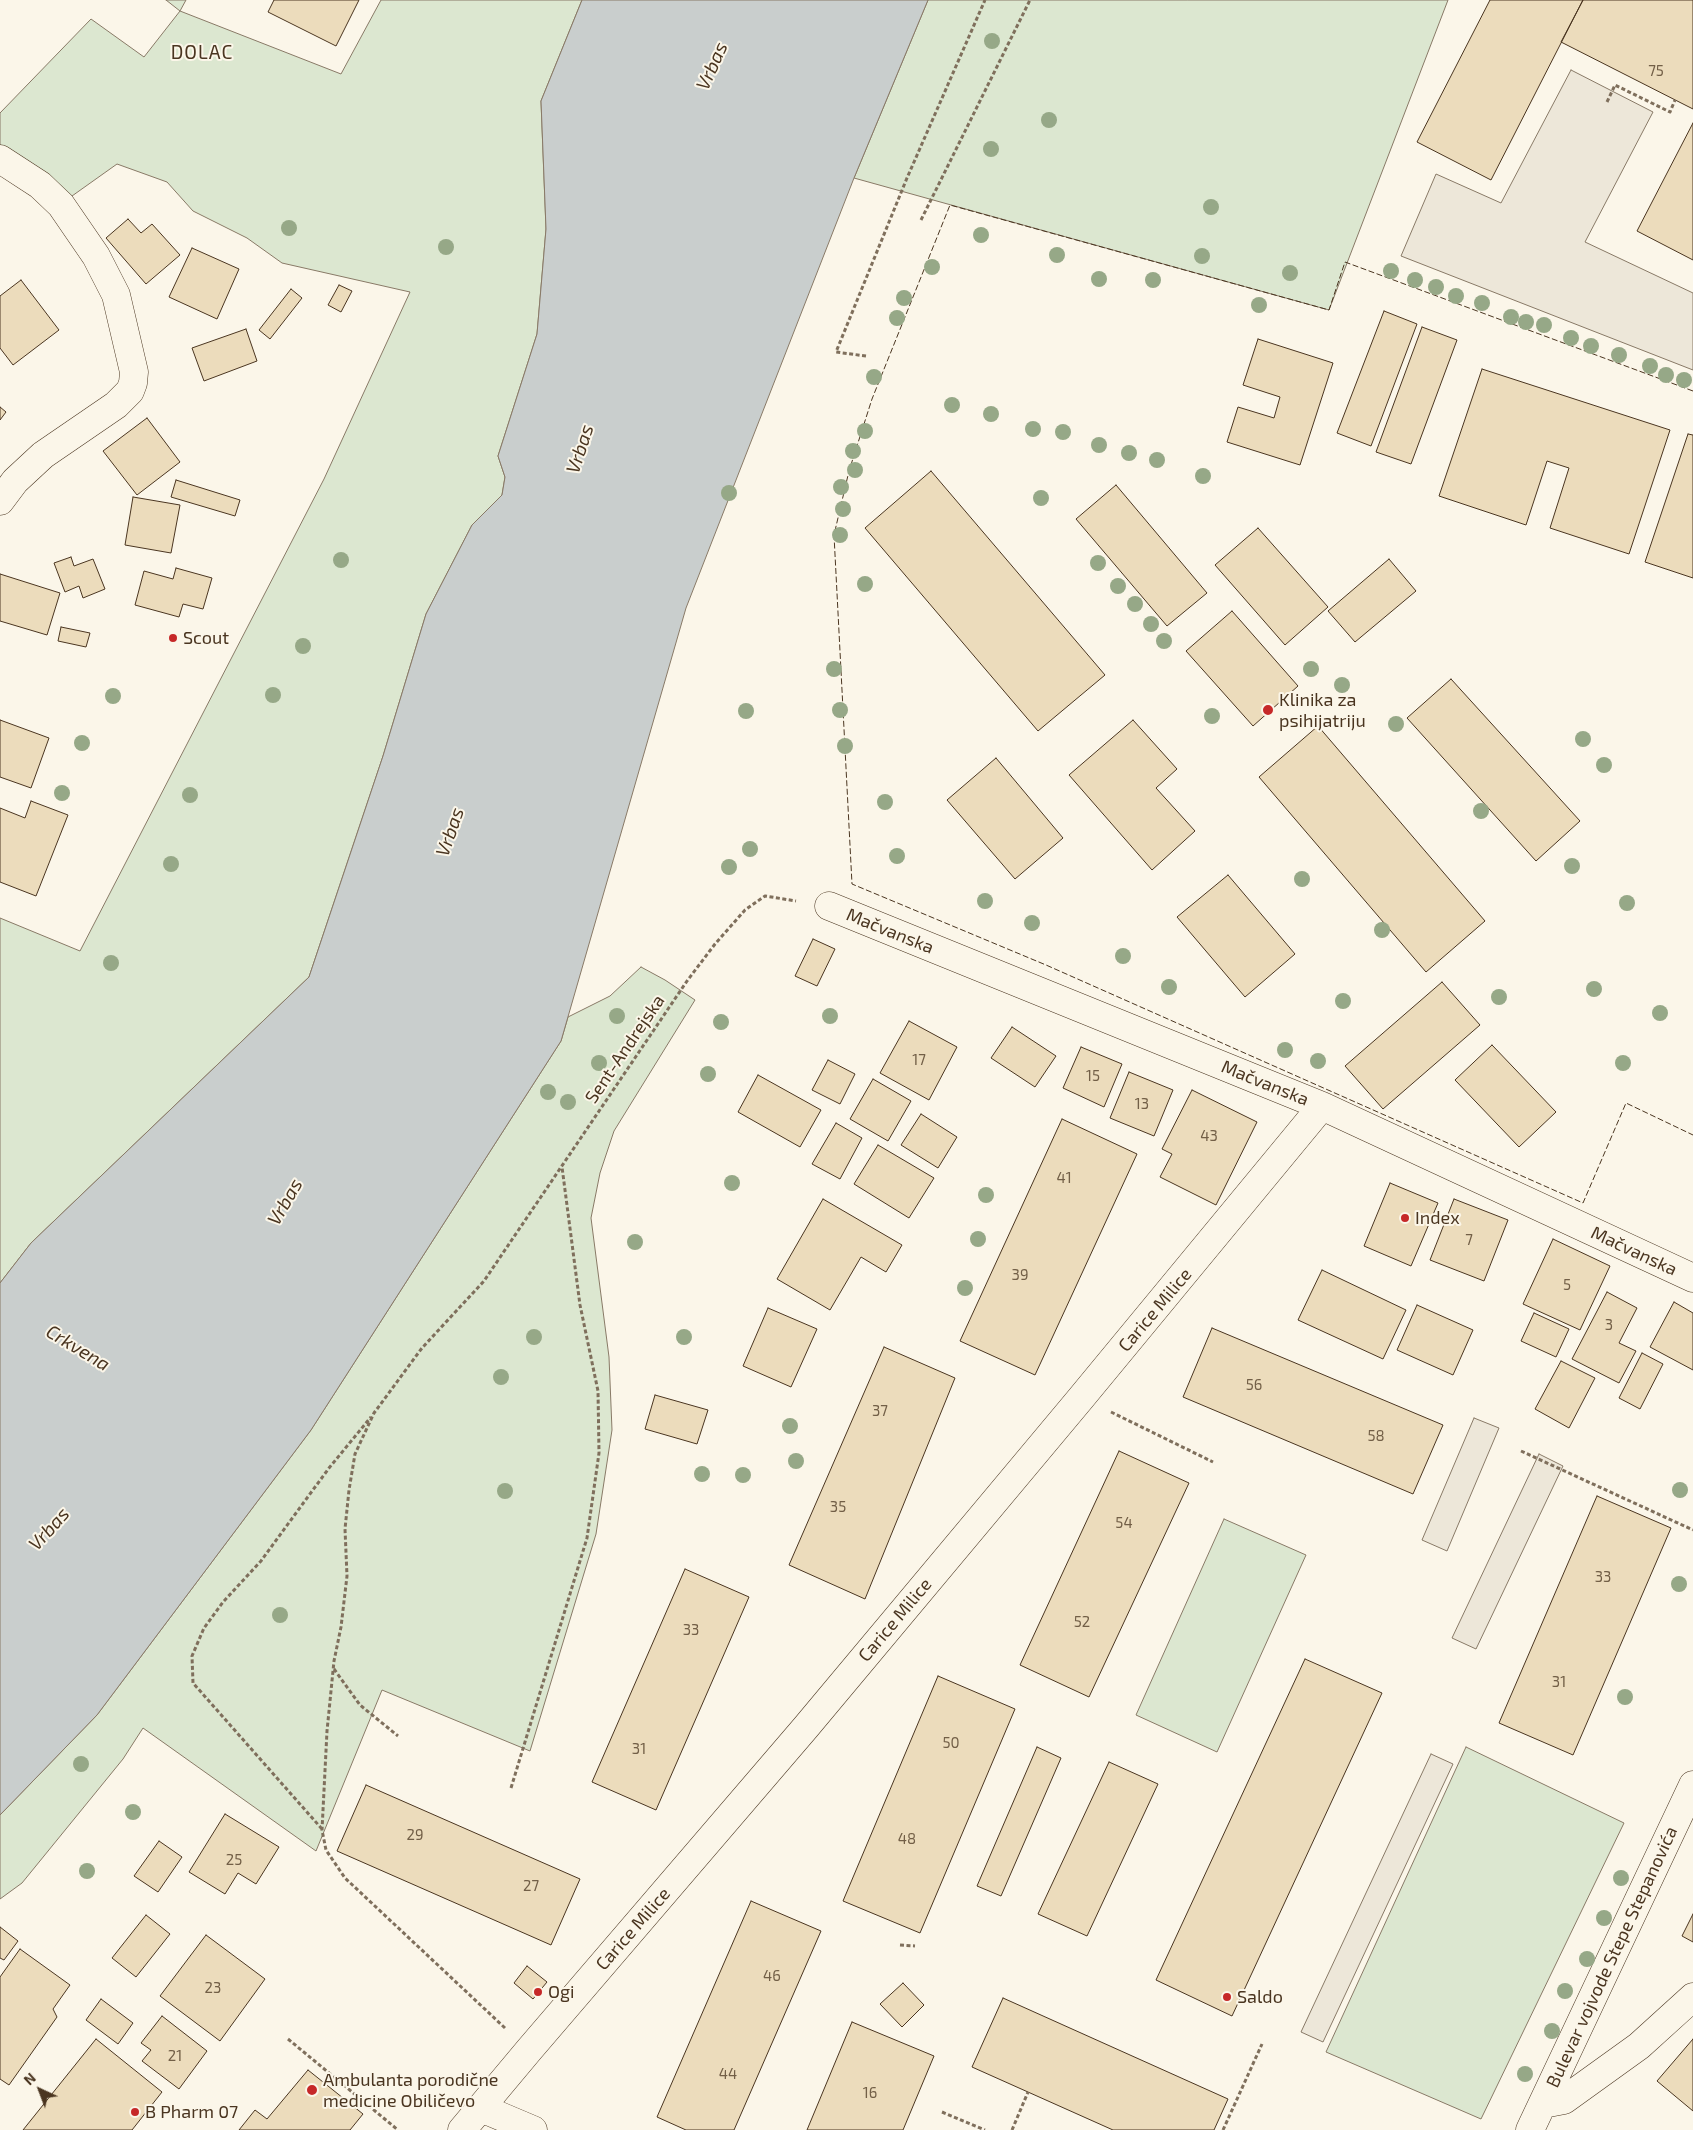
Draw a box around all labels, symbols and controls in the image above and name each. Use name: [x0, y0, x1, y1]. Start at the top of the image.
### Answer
water label: Vrbas: [691, 39, 733, 93]
district label: DOLAC: [170, 42, 234, 64]
house number: 75: [1648, 62, 1664, 80]
water label: Vrbas: [561, 422, 599, 476]
place label: Scout: [183, 627, 229, 649]
marker: Scout: [167, 632, 179, 644]
place label: Klinika za psihijatriju: [1279, 689, 1366, 732]
marker: Klinika za psihijatriju: [1261, 703, 1275, 717]
water label: Vrbas: [431, 805, 469, 859]
street label: Mačvanska: [843, 904, 937, 958]
street label: Sent-Andrejska: [581, 991, 669, 1107]
house number: 17: [912, 1051, 926, 1069]
street label: Mačvanska: [1218, 1056, 1312, 1110]
house number: 15: [1086, 1067, 1100, 1085]
house number: 13: [1135, 1095, 1149, 1113]
house number: 43: [1200, 1127, 1218, 1145]
house number: 41: [1056, 1169, 1072, 1187]
water label: Vrbas: [263, 1175, 307, 1229]
place label: Index: [1415, 1207, 1460, 1229]
marker: Index: [1399, 1212, 1411, 1224]
street label: Mačvanska: [1588, 1222, 1680, 1280]
house number: 7: [1465, 1231, 1473, 1249]
street label: Carice Milice: [1114, 1264, 1196, 1356]
house number: 39: [1012, 1266, 1028, 1284]
house number: 5: [1563, 1276, 1571, 1294]
house number: 3: [1605, 1316, 1613, 1334]
water label: Crkvena: [42, 1320, 114, 1376]
house number: 56: [1246, 1376, 1262, 1394]
house number: 37: [872, 1402, 888, 1420]
house number: 58: [1367, 1427, 1385, 1445]
house number: 35: [830, 1498, 846, 1516]
water label: Vrbas: [24, 1503, 74, 1555]
house number: 54: [1115, 1514, 1133, 1532]
house number: 33: [1595, 1568, 1611, 1586]
street label: Carice Milice: [854, 1574, 936, 1666]
house number: 52: [1074, 1613, 1090, 1631]
house number: 33: [683, 1621, 699, 1639]
house number: 31: [1552, 1673, 1566, 1691]
house number: 50: [942, 1734, 960, 1752]
house number: 31: [632, 1740, 646, 1758]
street label: Bulevar vojvode Stepe Stepanovića: [1542, 1823, 1682, 2091]
house number: 29: [406, 1826, 424, 1844]
house number: 48: [898, 1830, 916, 1848]
house number: 25: [226, 1851, 242, 1869]
house number: 27: [523, 1877, 539, 1895]
street label: Carice Milice: [591, 1883, 675, 1975]
house number: 46: [763, 1967, 781, 1985]
house number: 23: [205, 1979, 221, 1997]
place label: Ogi: [548, 1981, 575, 2003]
marker: Ogi: [532, 1986, 544, 1998]
place label: Saldo: [1237, 1986, 1283, 2008]
marker: Saldo: [1221, 1991, 1233, 2003]
house number: 21: [168, 2047, 182, 2065]
north arrow: [15, 2065, 65, 2115]
house number: 44: [719, 2065, 737, 2083]
text: N: [20, 2069, 39, 2088]
place label: Ambulanta porodične medicine Obiličevo: [323, 2069, 498, 2112]
marker: Ambulanta porodične medicine Obiličevo: [305, 2083, 319, 2097]
house number: 16: [863, 2084, 877, 2102]
place label: B Pharm 07: [145, 2101, 238, 2123]
marker: B Pharm 07: [129, 2106, 141, 2118]

